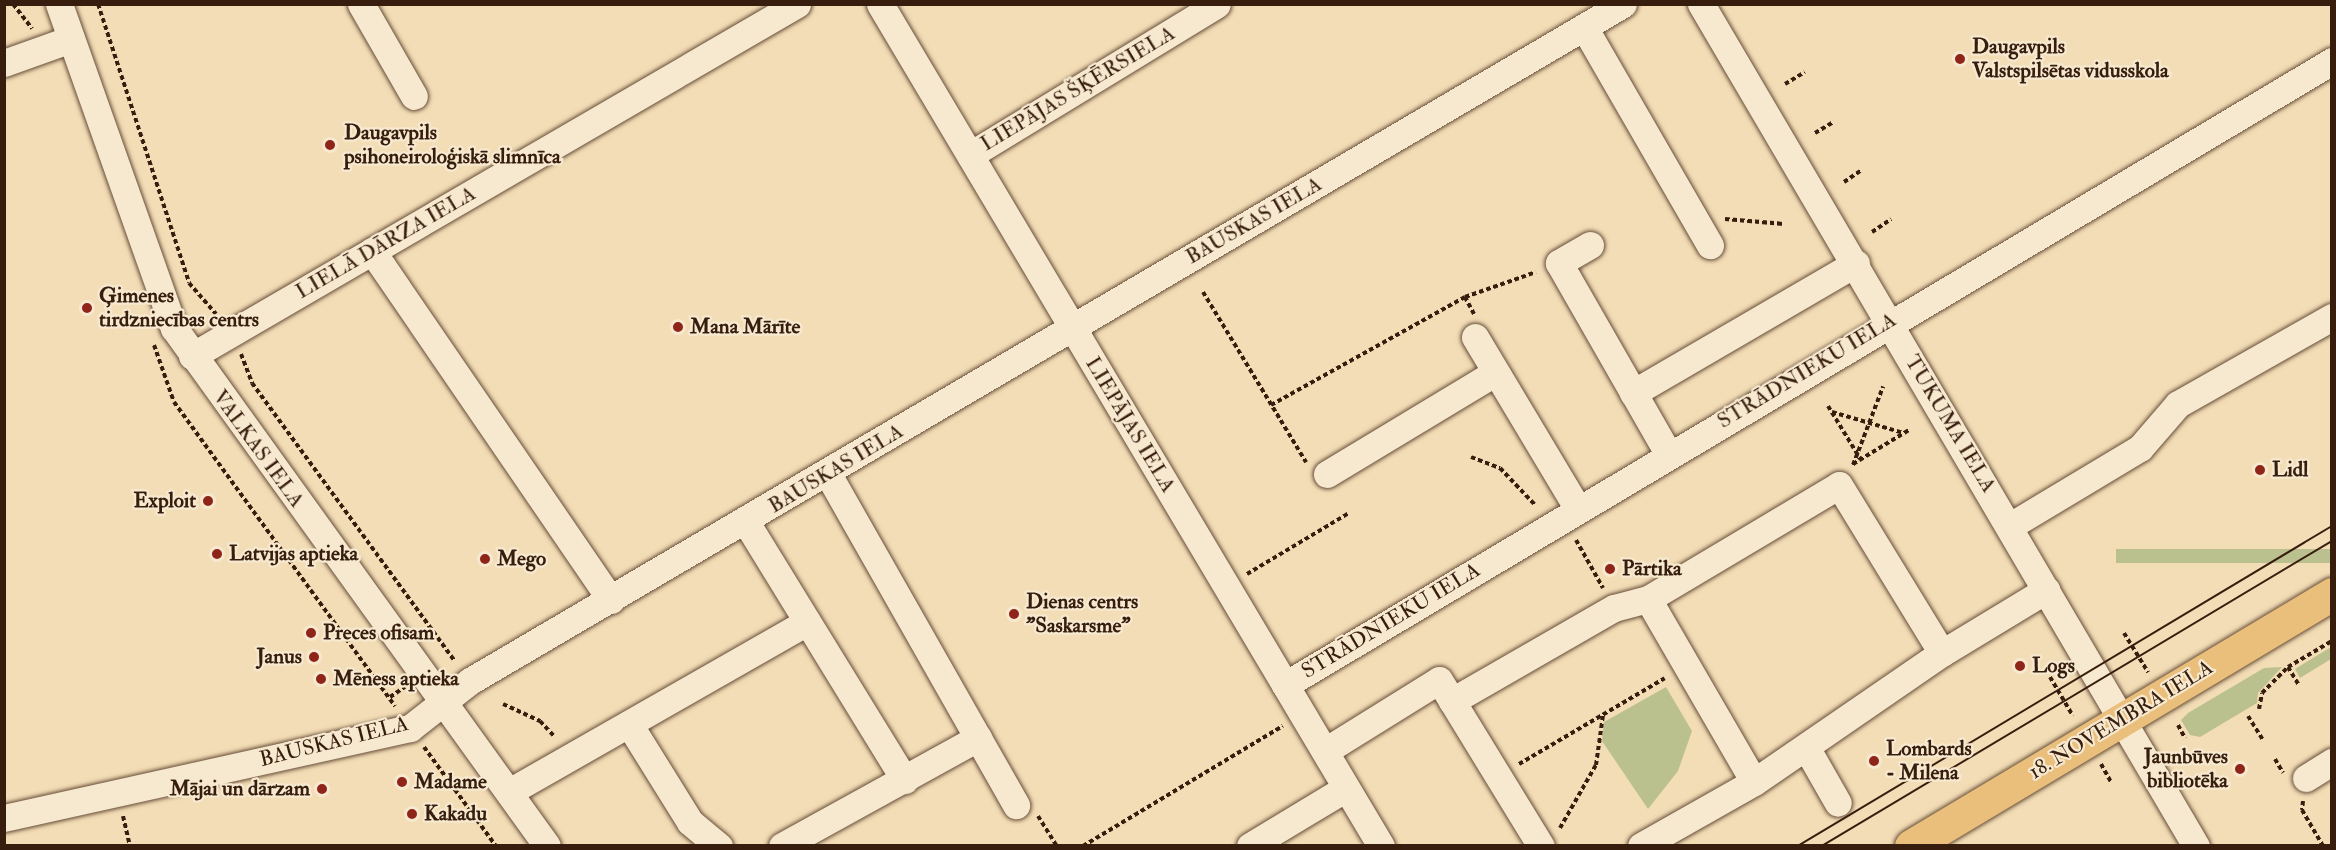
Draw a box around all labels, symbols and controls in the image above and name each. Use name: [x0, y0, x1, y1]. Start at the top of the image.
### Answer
street label: LIEPĀJAS ŠĶĒRSIELA: [976, 21, 1180, 157]
place label: Daugavpils Valstspilsētas vidusskola: [1972, 34, 2169, 84]
marker: Daugavpils Valstspilsētas vidusskola: [1953, 52, 1967, 66]
place label: Daugavpils psihoneiroloģiskā slimnīca: [344, 120, 561, 170]
marker: Daugavpils psihoneiroloģiskā slimnīca: [321, 136, 339, 154]
street label: BAUSKAS IELA: [1182, 172, 1326, 270]
street label: LIELĀ DĀRZA IELA: [292, 181, 480, 305]
place label: Ģimenes tirdzniecības centrs: [99, 283, 259, 333]
marker: Ģimenes tirdzniecības centrs: [80, 301, 94, 315]
street label: STRĀDNIEKU IELA: [1713, 308, 1901, 434]
place label: Mana Mārīte: [690, 314, 800, 340]
marker: Mana Mārīte: [671, 320, 685, 334]
street label: TUKUMA IELA: [1899, 351, 2001, 497]
street label: LIEPĀJAS IELA: [1080, 353, 1180, 497]
street label: VALKAS IELA: [207, 385, 309, 513]
street label: BAUSKAS IELA: [764, 419, 908, 519]
place label: Lidl: [2272, 457, 2308, 483]
marker: Lidl: [2253, 463, 2267, 477]
place label: Exploit: [133, 488, 196, 514]
marker: Exploit: [201, 494, 215, 508]
place label: Latvijas aptieka: [229, 541, 358, 567]
place label: Mego: [497, 546, 546, 572]
marker: Latvijas aptieka: [210, 547, 224, 561]
marker: Mego: [478, 552, 492, 566]
place label: Pārtika: [1622, 556, 1682, 582]
street label: STRĀDNIEKU IELA: [1297, 558, 1485, 684]
marker: Pārtika: [1603, 562, 1617, 576]
place label: Dienas centrs "Saskarsme": [1026, 589, 1138, 639]
marker: Dienas centrs "Saskarsme": [1007, 607, 1021, 621]
place label: Preces ofisam: [323, 620, 434, 646]
marker: Preces ofisam: [304, 626, 318, 640]
place label: Janus: [257, 644, 302, 670]
marker: Janus: [307, 650, 321, 664]
place label: Logs: [2032, 653, 2075, 679]
street label: 18. NOVEMBRA IELA: [2024, 655, 2218, 785]
marker: Logs: [2013, 659, 2027, 673]
place label: Mēness aptieka: [333, 666, 459, 692]
marker: Mēness aptieka: [314, 672, 328, 686]
street label: BAUSKAS IELA: [257, 711, 411, 773]
place label: Lombards - Milena: [1886, 736, 1972, 786]
place label: Jaunbūves bibliotēka: [2144, 744, 2228, 794]
marker: Lombards - Milena: [1867, 754, 1881, 768]
marker: Jaunbūves bibliotēka: [2233, 762, 2247, 776]
place label: Madame: [414, 769, 487, 795]
marker: Madame: [395, 775, 409, 789]
place label: Mājai un dārzam: [170, 776, 310, 802]
marker: Mājai un dārzam: [315, 782, 329, 796]
place label: Kakadu: [424, 801, 487, 827]
marker: Kakadu: [405, 807, 419, 821]

